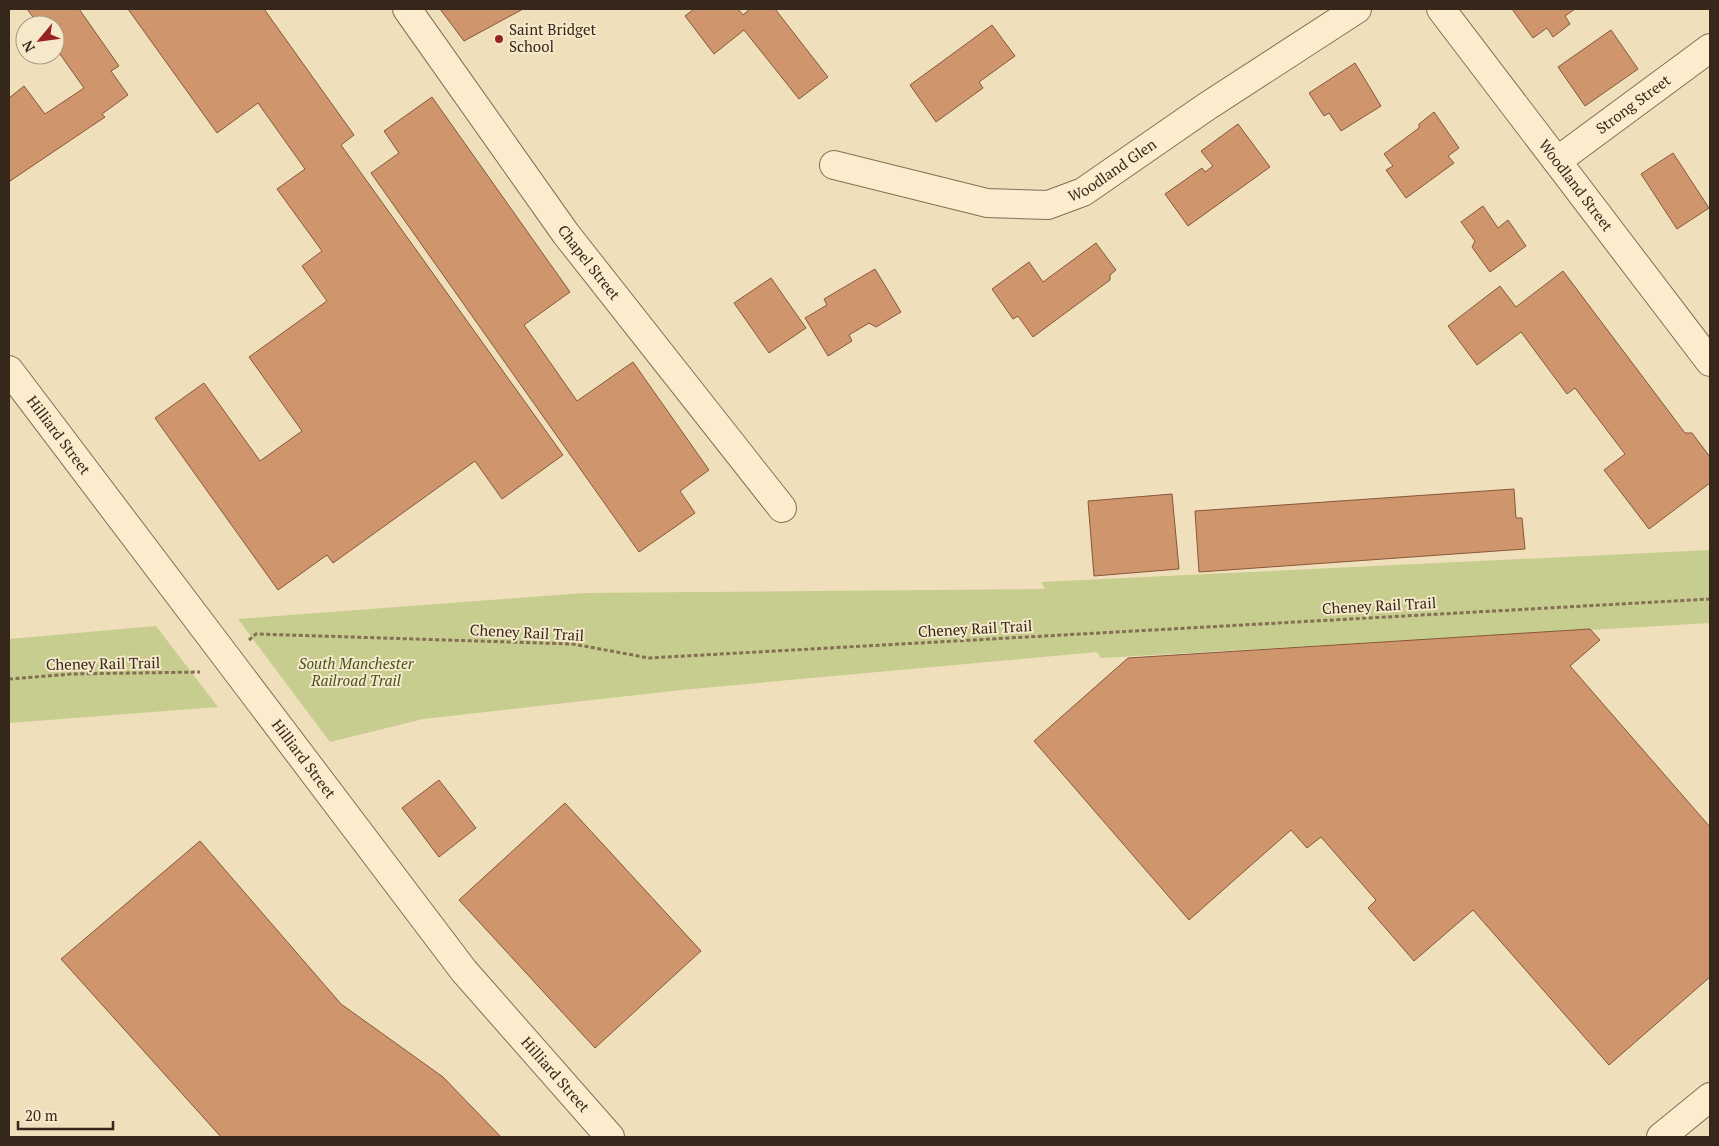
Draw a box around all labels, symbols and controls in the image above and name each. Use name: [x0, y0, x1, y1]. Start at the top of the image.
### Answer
north arrow: [15, 15, 65, 65]
place label: Saint Bridget School: [509, 19, 597, 56]
marker: Saint Bridget School: [493, 33, 505, 45]
text: N: [17, 37, 39, 56]
street label: Strong Street: [1591, 69, 1675, 138]
street label: Woodland Glen: [1065, 133, 1160, 206]
street label: Woodland Street: [1535, 135, 1618, 236]
street label: Chapel Street: [554, 221, 625, 304]
street label: Hilliard Street: [23, 391, 96, 479]
street label: Cheney Rail Trail: [1321, 592, 1437, 618]
street label: Cheney Rail Trail: [917, 615, 1033, 641]
street label: Cheney Rail Trail: [469, 619, 585, 645]
street label: Cheney Rail Trail: [46, 652, 160, 674]
park label: South Manchester Railroad Trail: [299, 653, 415, 690]
street label: Hilliard Street: [268, 715, 341, 802]
street label: Hilliard Street: [517, 1032, 595, 1116]
scale bar: [18, 1098, 112, 1130]
text: 20 m: [25, 1105, 58, 1125]

